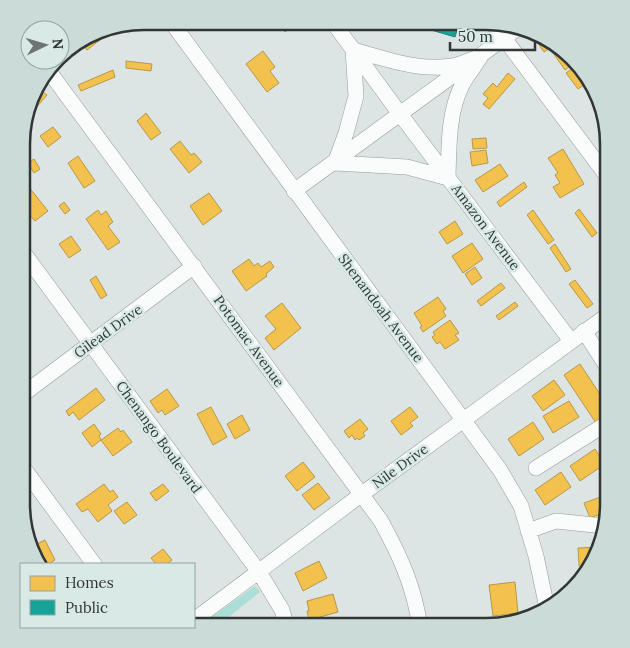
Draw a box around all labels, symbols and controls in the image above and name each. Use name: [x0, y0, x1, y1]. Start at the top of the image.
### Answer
north arrow: [20, 20, 70, 70]
scale bar: [450, 20, 535, 52]
text: 50 m: [458, 27, 493, 46]
text: N: [49, 38, 67, 50]
street label: Amazon Avenue: [447, 179, 525, 274]
street label: Shenandoah Avenue: [334, 250, 428, 366]
street label: Potomac Avenue: [210, 292, 288, 391]
street label: Gilead Drive: [70, 300, 146, 362]
street label: Chenango Boulevard: [112, 377, 206, 497]
street label: Nile Drive: [369, 439, 432, 492]
legend: [20, 563, 195, 628]
text: Homes: [65, 573, 114, 592]
text: Public: [65, 598, 108, 617]

